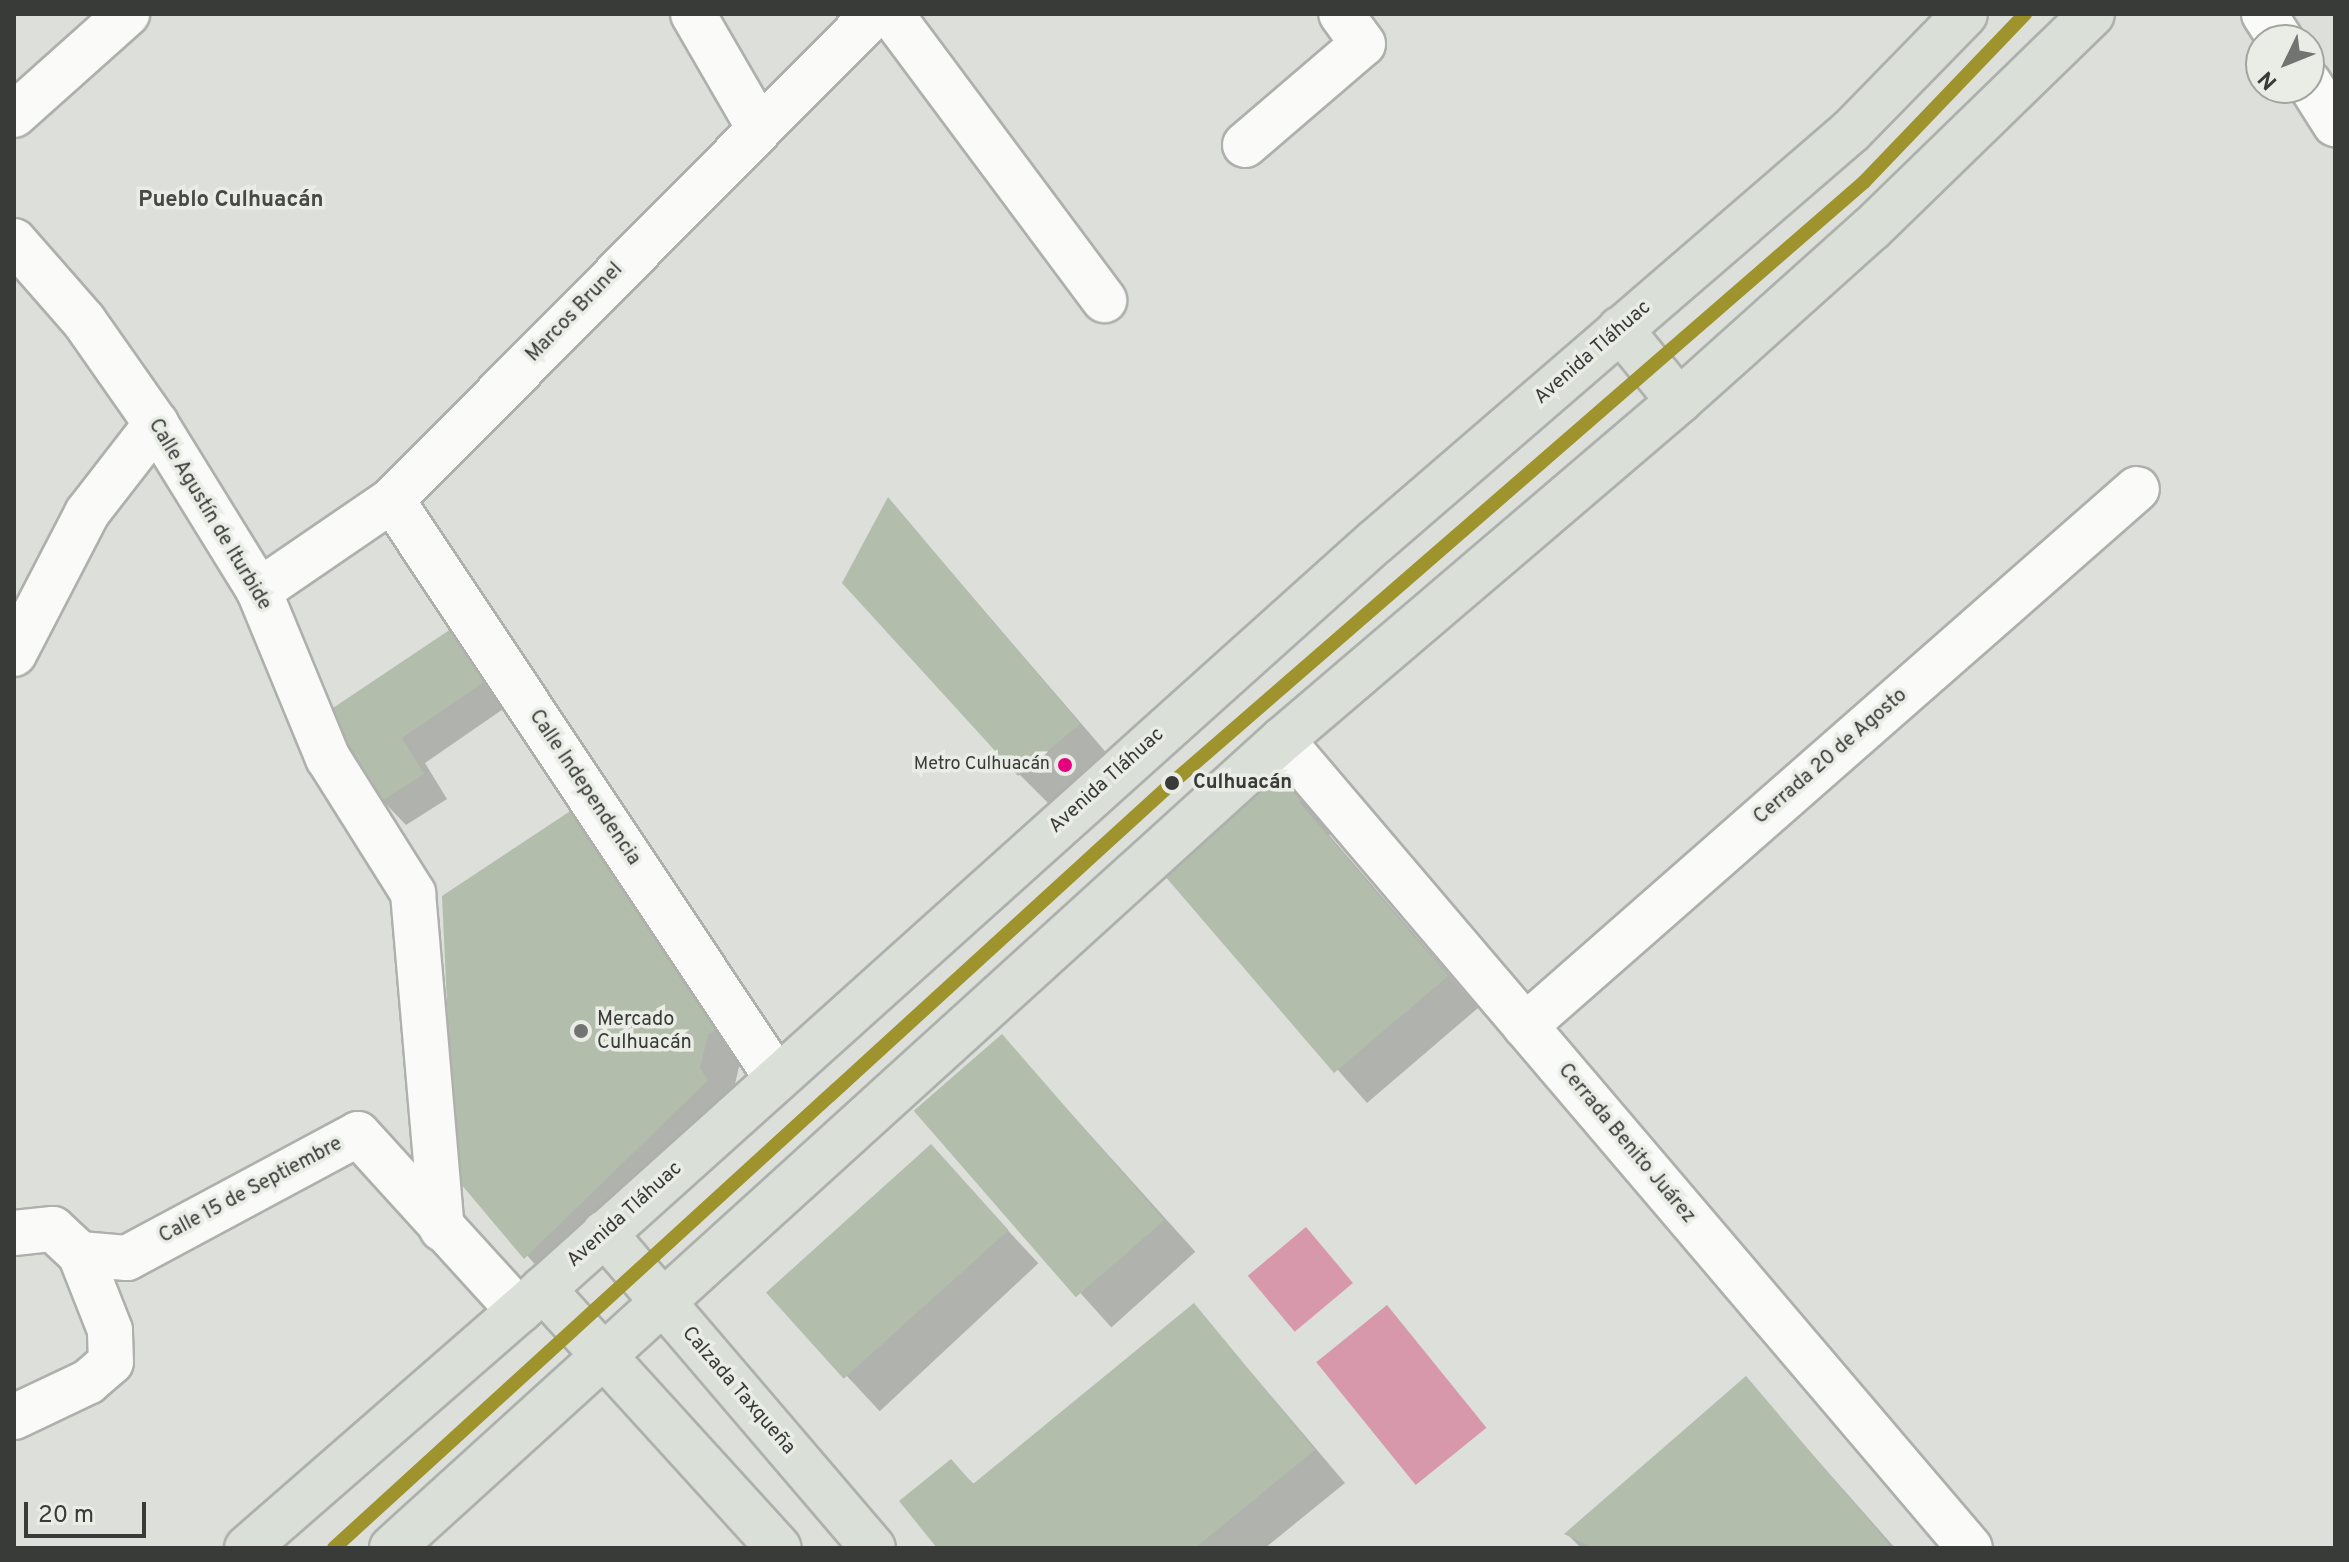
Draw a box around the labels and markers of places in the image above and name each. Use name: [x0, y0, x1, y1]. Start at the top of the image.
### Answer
place label: Metro Culhuacán: [914, 754, 1050, 776]
marker: Metro Culhuacán: [1057, 757, 1073, 773]
marker: Culhuacán: [1158, 769, 1186, 797]
place label: Culhuacán: [1193, 771, 1292, 795]
place label: Mercado Culhuacán: [597, 1008, 692, 1055]
marker: Mercado Culhuacán: [572, 1022, 590, 1040]

